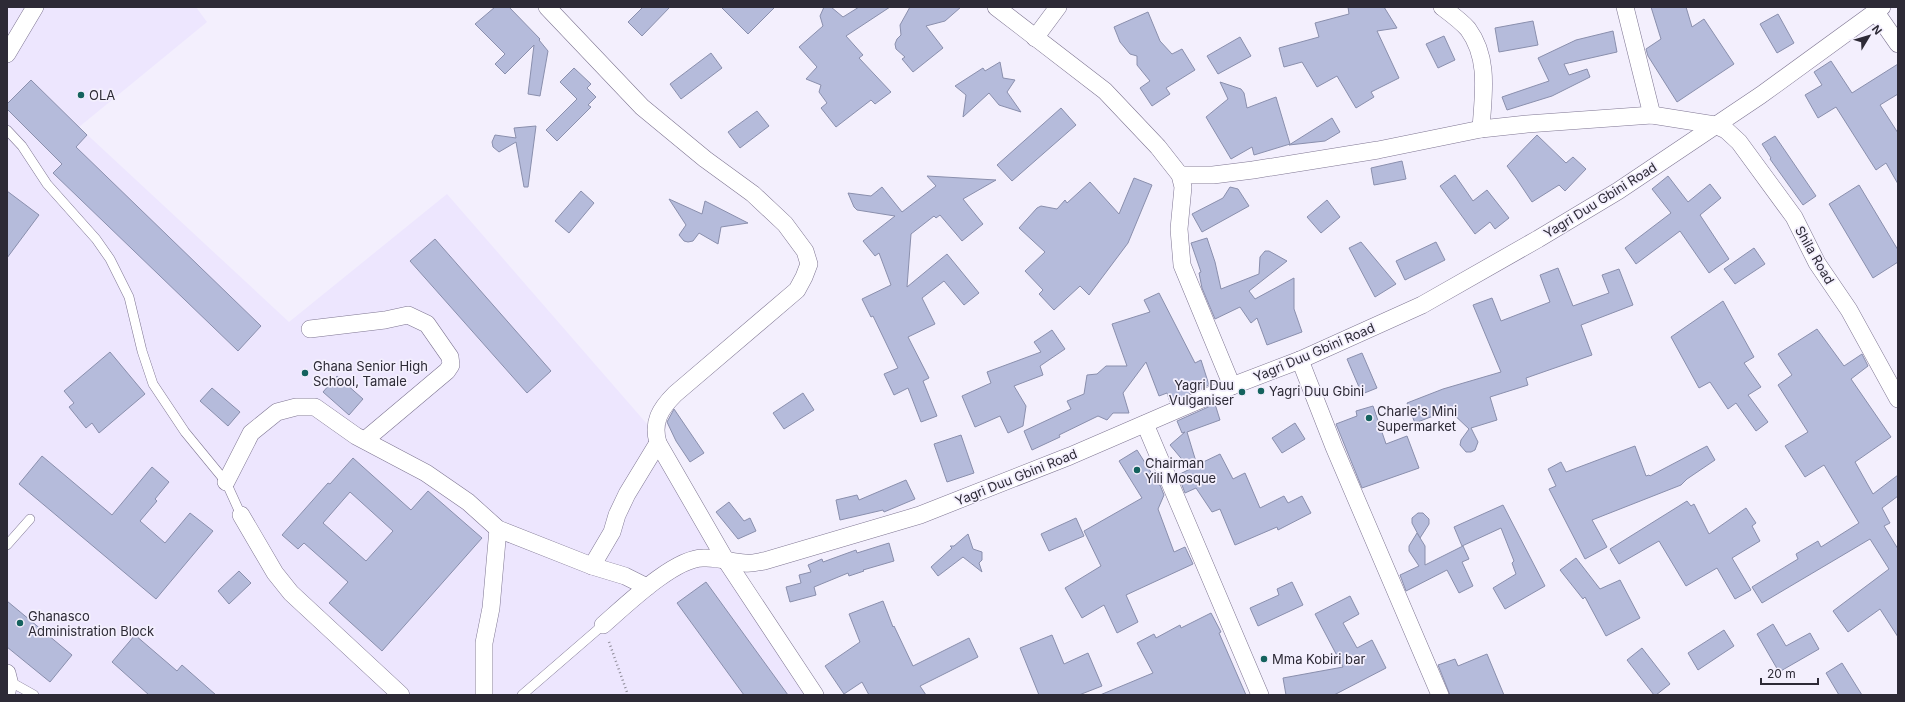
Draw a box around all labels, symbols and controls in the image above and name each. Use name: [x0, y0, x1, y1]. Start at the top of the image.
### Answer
north arrow: [1849, 16, 1889, 56]
text: N: [1869, 22, 1885, 37]
place label: OLA: [89, 87, 115, 103]
marker: OLA: [76, 90, 86, 100]
street label: Yagri Duu Gbini Road: [1541, 159, 1659, 241]
street label: Shila Road: [1792, 223, 1838, 287]
street label: Yagri Duu Gbini Road: [1251, 319, 1377, 385]
place label: Ghana Senior High School, Tamale: [313, 358, 428, 389]
marker: Ghana Senior High School, Tamale: [300, 368, 310, 378]
place label: Yagri Duu Vulganiser: [1169, 377, 1234, 408]
place label: Yagri Duu Gbini: [1269, 383, 1364, 399]
marker: Yagri Duu Gbini: [1256, 386, 1266, 396]
marker: Yagri Duu Vulganiser: [1237, 387, 1247, 397]
place label: Charle's Mini Supermarket: [1377, 403, 1457, 434]
marker: Charle's Mini Supermarket: [1364, 413, 1374, 423]
street label: Yagri Duu Gbini Road: [953, 445, 1079, 509]
place label: Chairman Yili Mosque: [1145, 455, 1216, 486]
marker: Chairman Yili Mosque: [1132, 465, 1142, 475]
place label: Ghanasco Administration Block: [28, 608, 154, 639]
marker: Ghanasco Administration Block: [15, 618, 25, 628]
place label: Mma Kobiri bar: [1272, 651, 1365, 667]
marker: Mma Kobiri bar: [1259, 654, 1269, 664]
scale bar: [1761, 660, 1818, 686]
text: 20 m: [1767, 666, 1796, 681]

